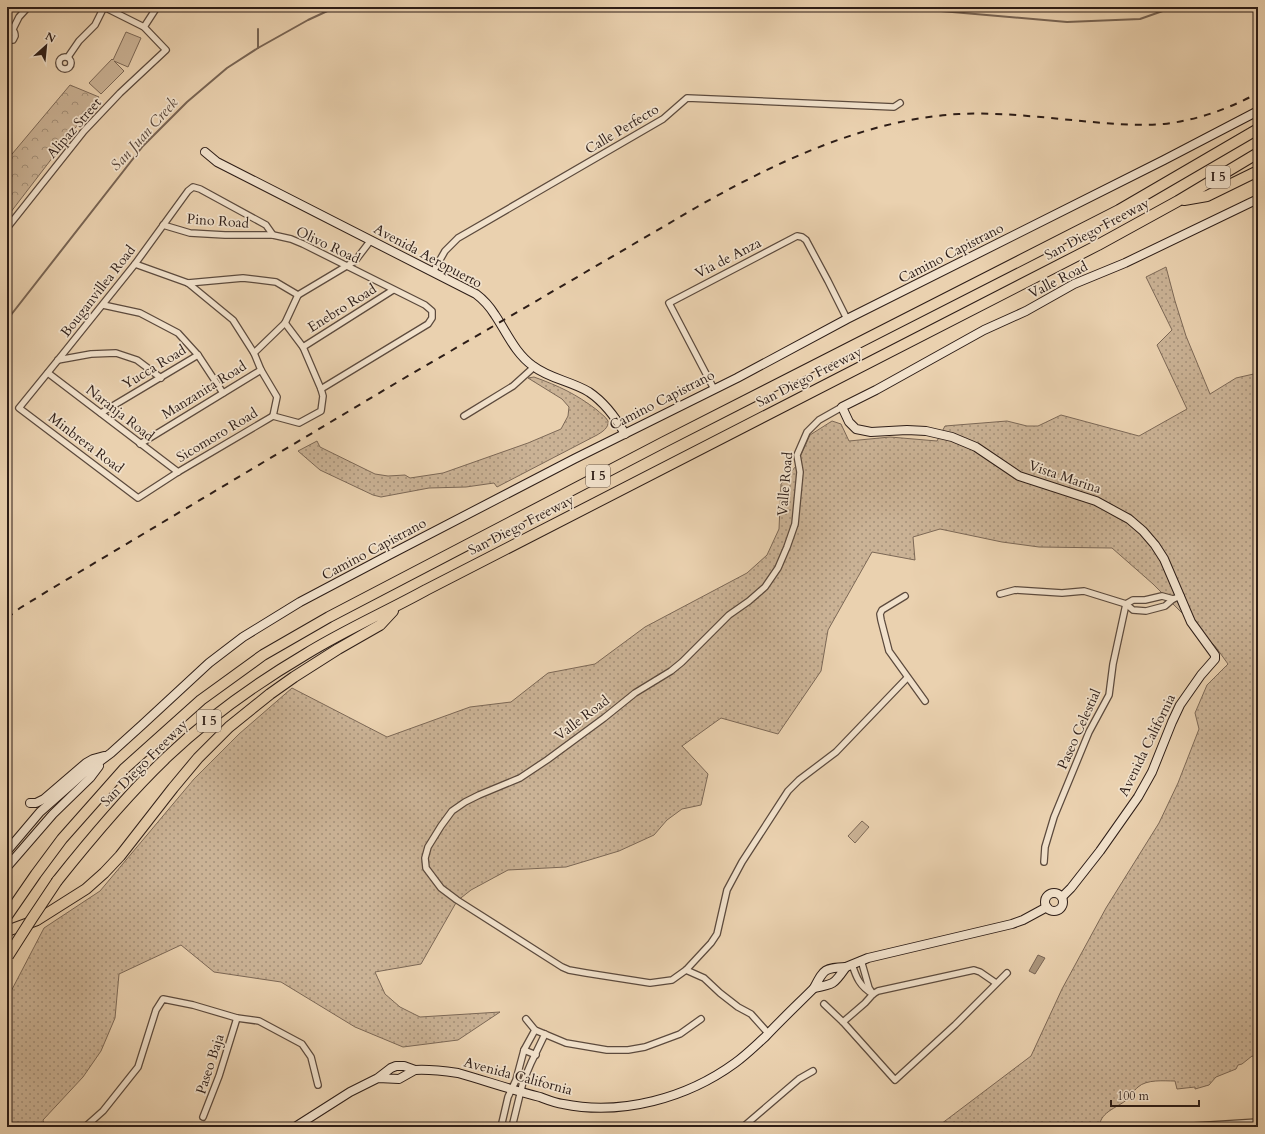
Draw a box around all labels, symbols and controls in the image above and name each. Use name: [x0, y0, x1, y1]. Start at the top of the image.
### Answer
north arrow: [26, 26, 66, 66]
text: N: [43, 29, 58, 47]
street label: Alipaz Street: [42, 93, 106, 162]
water label: San Juan Creek: [106, 93, 183, 175]
street label: Calle Perfecto: [582, 99, 663, 158]
road number: I 5: [1206, 166, 1230, 188]
street label: San Diego Freeway: [1041, 193, 1153, 265]
street label: Pino Road: [186, 209, 250, 233]
street label: Camino Capistrano: [895, 218, 1007, 288]
street label: Avenida Aeropuerto: [371, 219, 486, 293]
street label: Olivo Road: [293, 222, 364, 268]
street label: Via de Anza: [692, 233, 764, 283]
street label: Bouganvillea Road: [56, 241, 140, 341]
street label: Valle Road: [1025, 257, 1091, 303]
street label: Enebro Road: [304, 279, 380, 337]
street label: Yucca Road: [118, 340, 190, 394]
street label: San Diego Freeway: [753, 342, 866, 412]
street label: Manzanita Road: [158, 356, 250, 424]
street label: Camino Capistrano: [606, 365, 718, 435]
street label: Naranja Road: [82, 380, 158, 446]
street label: Sicomoro Road: [173, 403, 262, 467]
street label: Minbrera Road: [44, 408, 128, 478]
street label: Valle Road: [773, 451, 797, 517]
street label: Vista Marina: [1026, 456, 1104, 498]
road number: I 5: [586, 465, 610, 487]
street label: San Diego Freeway: [465, 490, 578, 560]
street label: Camino Capistrano: [318, 513, 430, 585]
street label: Paseo Celestial: [1053, 685, 1105, 772]
street label: Valle Road: [551, 691, 614, 745]
street label: Avenida California: [1114, 691, 1180, 799]
road number: I 5: [197, 710, 221, 732]
street label: San Diego Freeway: [96, 715, 192, 811]
street label: Paseo Baja: [191, 1031, 229, 1097]
street label: Avenida California: [462, 1052, 574, 1100]
scale bar: [1111, 1082, 1199, 1108]
text: 100 m: [1117, 1088, 1150, 1104]

